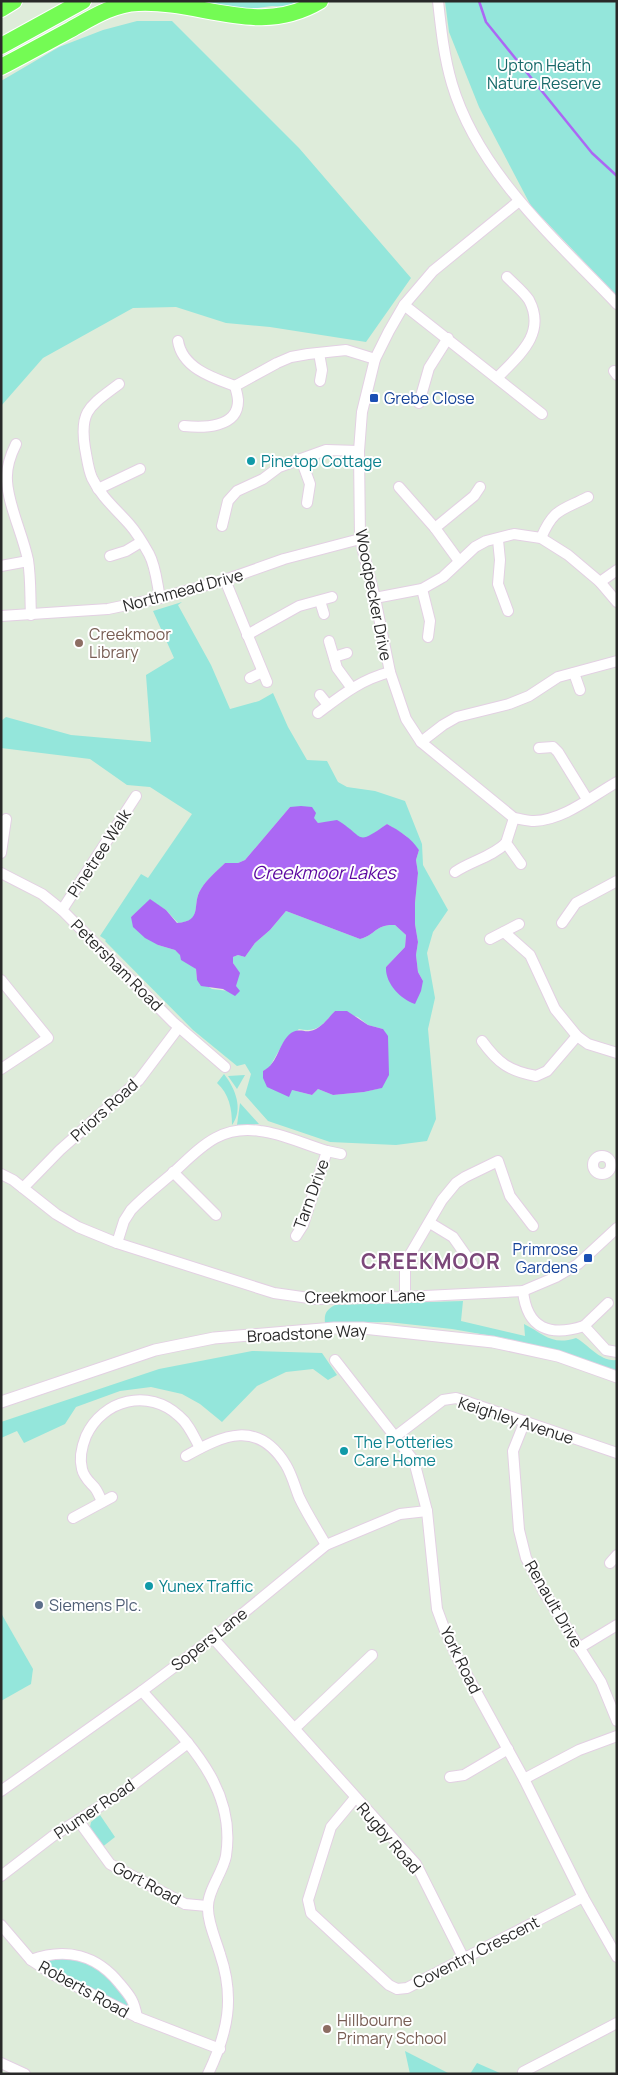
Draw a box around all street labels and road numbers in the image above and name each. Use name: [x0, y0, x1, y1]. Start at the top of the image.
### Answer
street label: Woodpecker Drive: [350, 527, 398, 663]
street label: Northmead Drive: [120, 563, 246, 617]
street label: Pinetree Walk: [62, 804, 136, 901]
street label: Petersham Road: [66, 914, 168, 1016]
street label: Priors Road: [66, 1074, 142, 1146]
street label: Tarn Drive: [288, 1156, 334, 1232]
street label: Creekmoor Lane: [304, 1284, 426, 1308]
street label: Broadstone Way: [246, 1319, 368, 1347]
street label: Keighley Avenue: [455, 1391, 577, 1449]
street label: Renault Drive: [520, 1556, 588, 1652]
street label: Sopers Lane: [166, 1602, 252, 1676]
street label: York Road: [435, 1623, 487, 1697]
street label: Plumer Road: [49, 1774, 139, 1844]
street label: Rugby Road: [352, 1798, 426, 1878]
street label: Gort Road: [109, 1856, 185, 1910]
street label: Coventry Crescent: [409, 1911, 543, 1993]
street label: Roberts Road: [35, 1955, 133, 2023]

